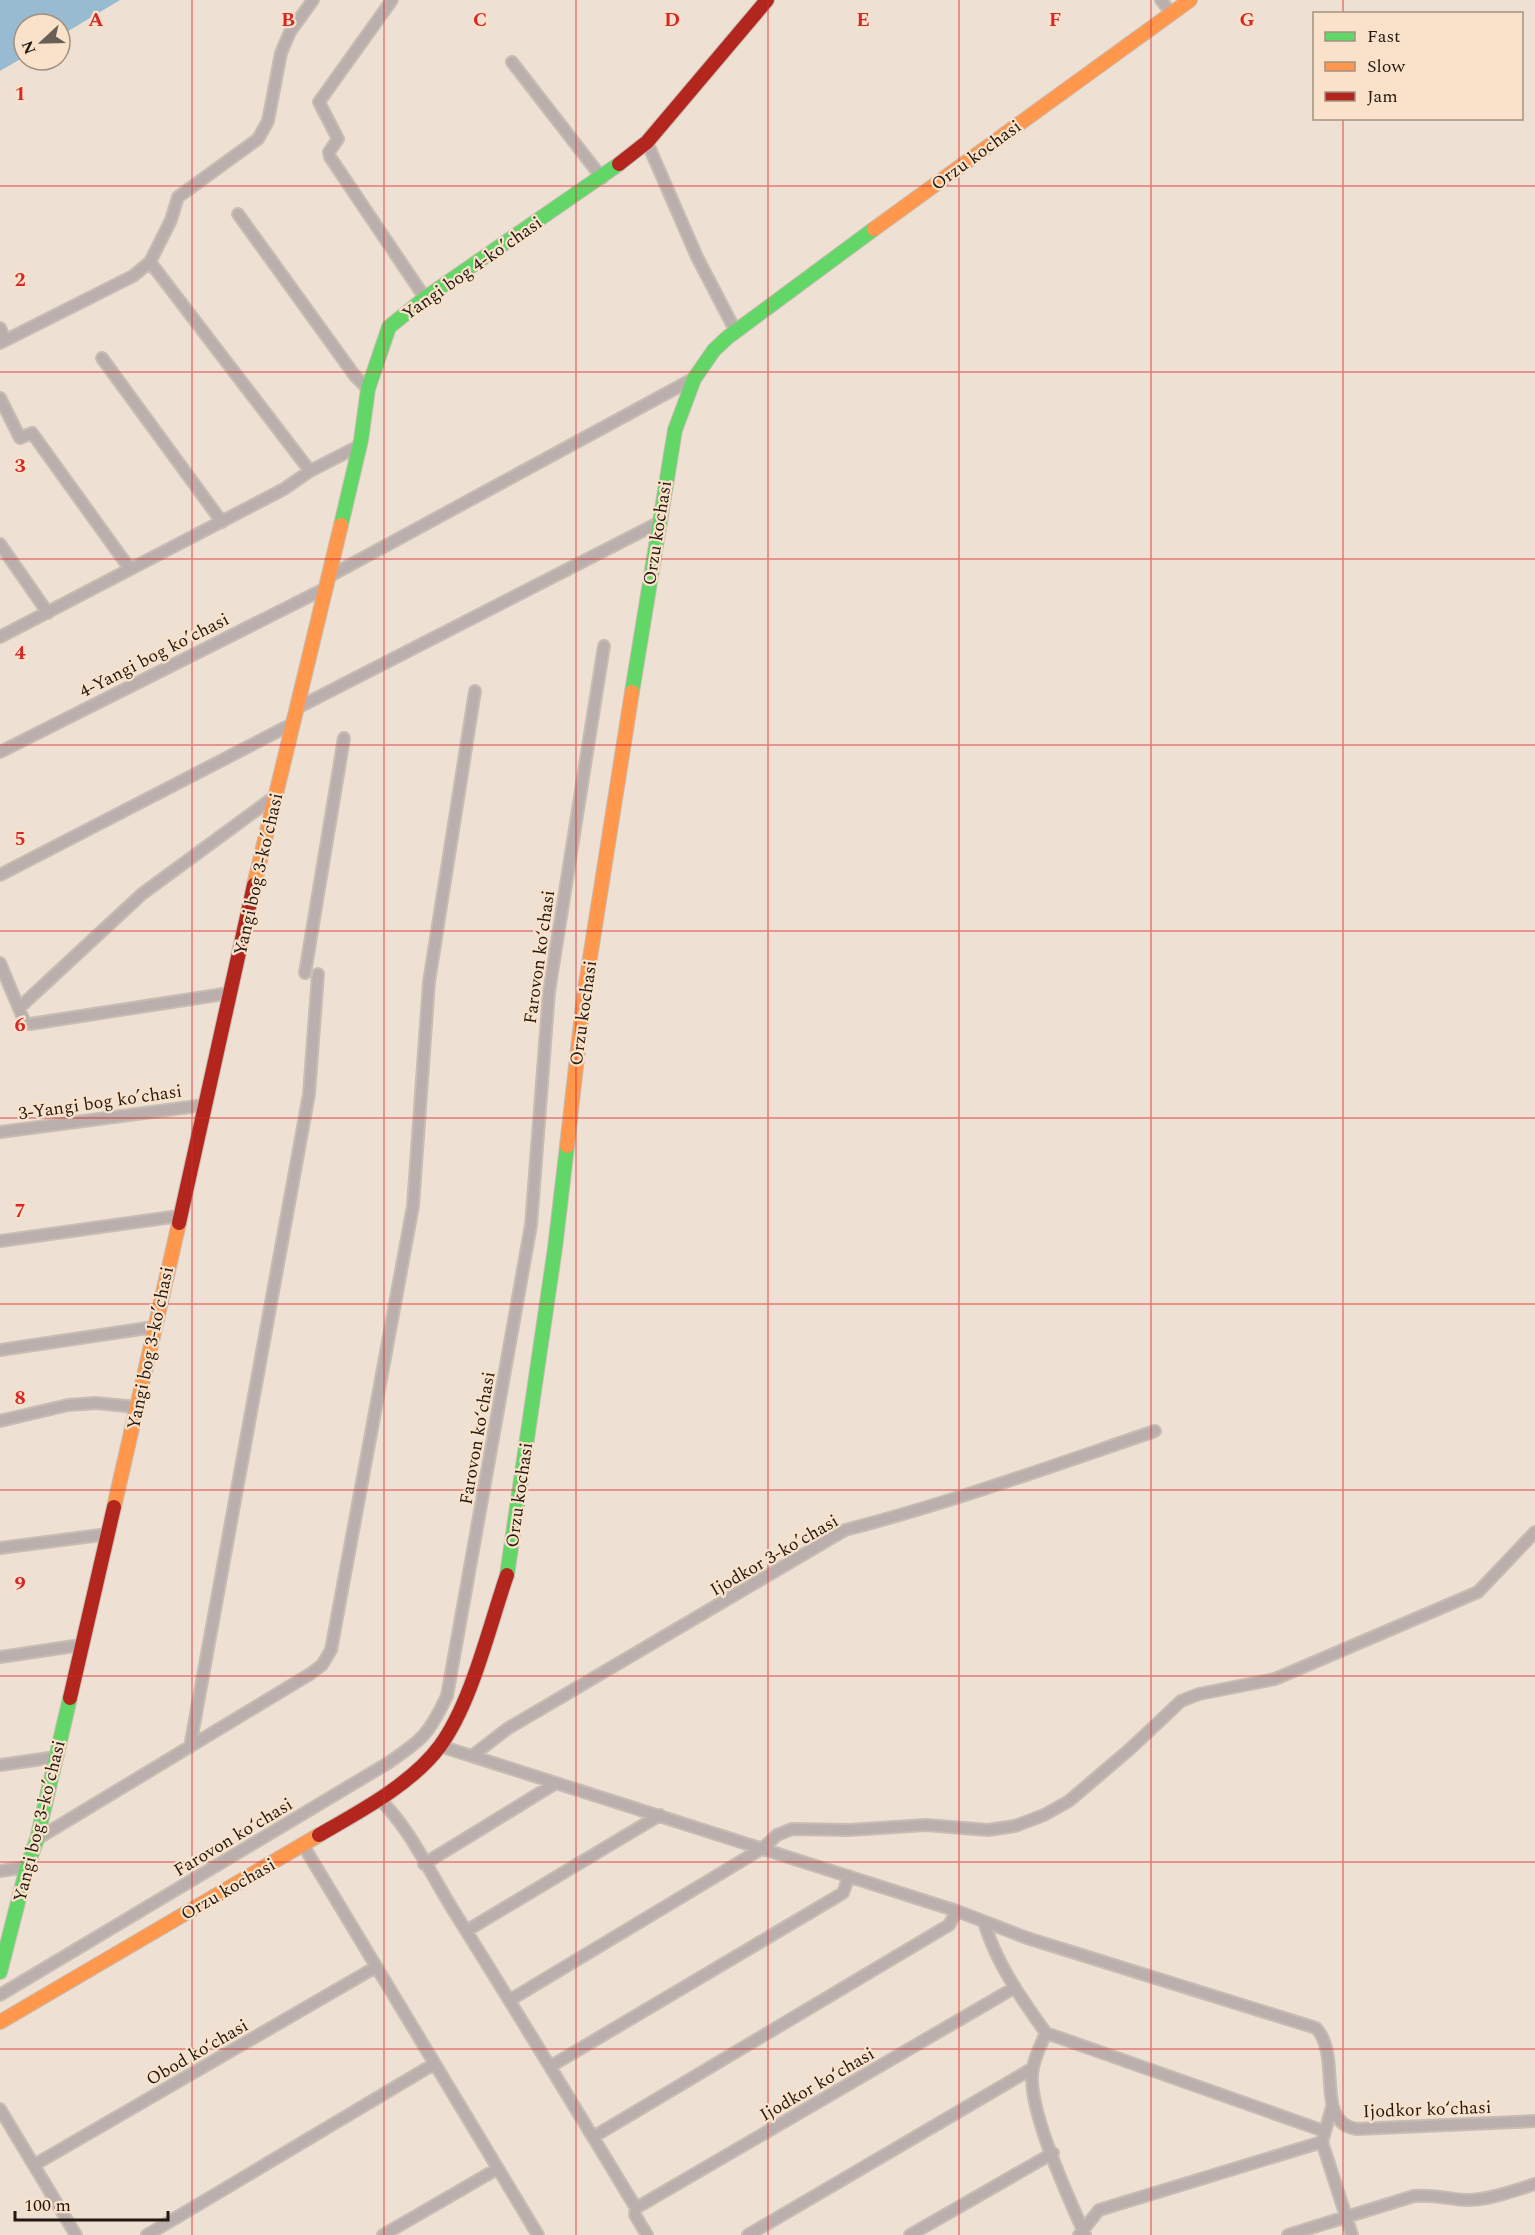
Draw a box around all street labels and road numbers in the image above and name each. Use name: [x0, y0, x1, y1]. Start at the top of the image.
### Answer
street label: Orzu kochasi: [926, 113, 1027, 197]
street label: Yangi bog 4-koʼchasi: [397, 210, 548, 327]
street label: Orzu kochasi: [636, 479, 679, 587]
street label: 4-Yangi bog koʼchasi: [75, 606, 234, 705]
street label: Yangi bog 3-koʼchasi: [227, 790, 290, 958]
street label: Farovon koʻchasi: [517, 888, 562, 1026]
street label: Orzu kochasi: [563, 959, 604, 1067]
street label: 3-Yangi bog koʼchasi: [16, 1078, 184, 1127]
street label: Yangi bog 3-koʼchasi: [120, 1264, 181, 1432]
street label: Farovon koʻchasi: [452, 1369, 502, 1507]
street label: Orzu kochasi: [499, 1441, 540, 1549]
street label: Ijodkor 3-koʼchasi: [705, 1508, 844, 1603]
street label: Yangi bog 3-koʼchasi: [6, 1737, 73, 1905]
street label: Farovon koʻchasi: [169, 1791, 298, 1884]
street label: Orzu kochasi: [176, 1851, 281, 1928]
street label: Obod koʻchasi: [141, 2012, 253, 2093]
street label: Ijodkor koʻchasi: [755, 2041, 880, 2128]
street label: Ijodkor koʻchasi: [1362, 2094, 1492, 2125]

